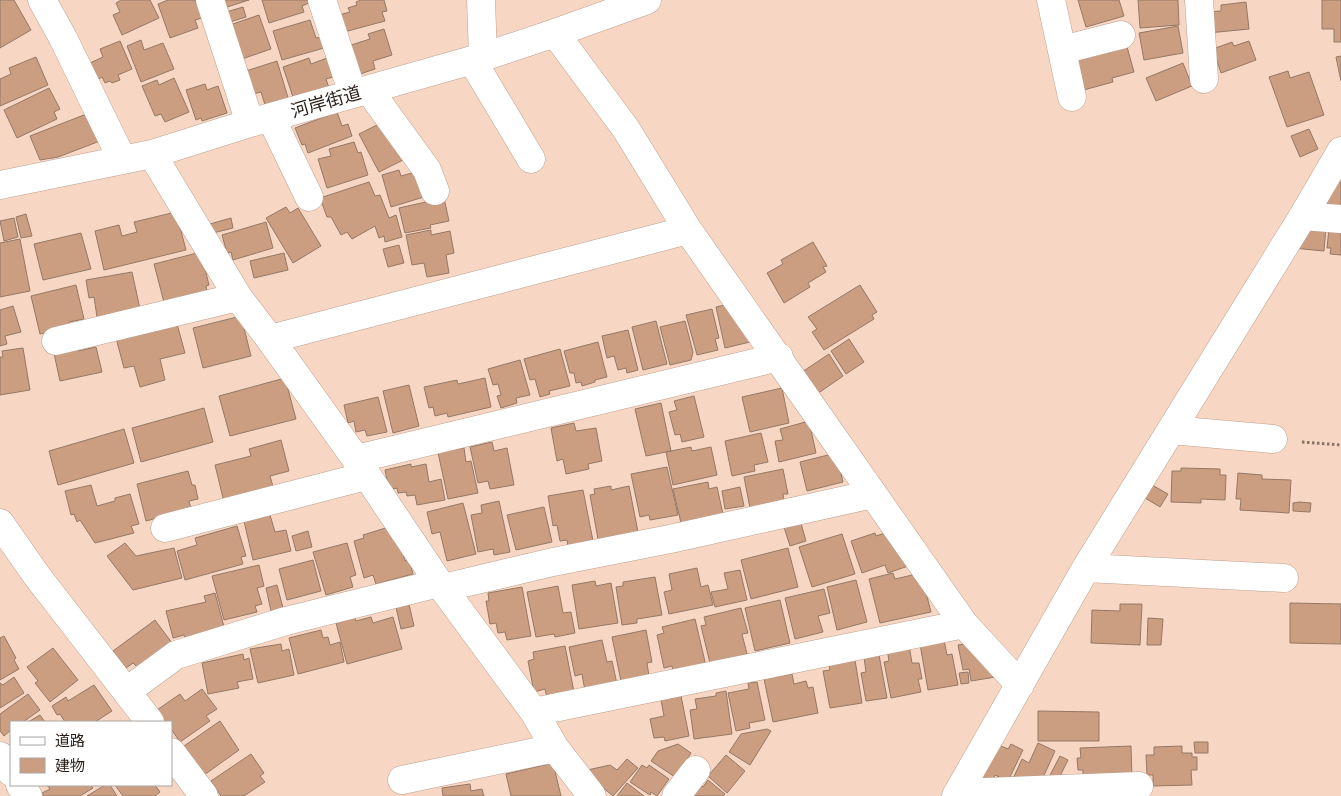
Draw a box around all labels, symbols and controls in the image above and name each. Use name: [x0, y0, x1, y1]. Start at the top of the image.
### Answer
street label: 河岸街道: [288, 80, 364, 124]
legend: [10, 721, 172, 786]
text: 道路: [55, 730, 85, 752]
text: 建物: [55, 755, 85, 777]

